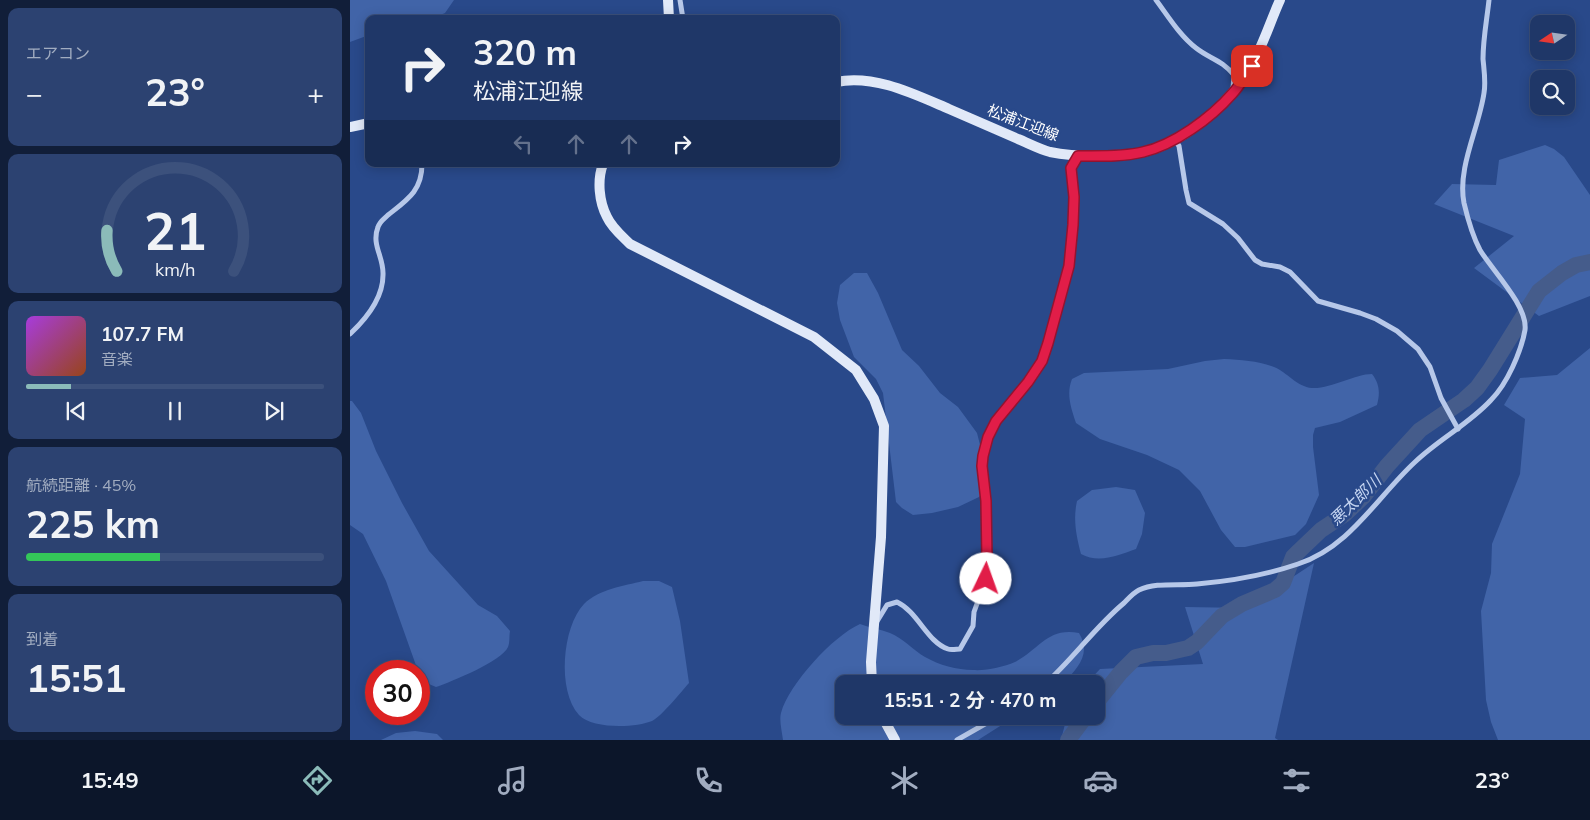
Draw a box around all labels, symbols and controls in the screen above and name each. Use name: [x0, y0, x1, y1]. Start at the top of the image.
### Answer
north arrow: [1530, 15, 1575, 60]
map controls: [1530, 15, 1575, 115]
text: 320 m: [473, 30, 577, 74]
icon: right: [390, 35, 455, 100]
text: エアコン: [26, 43, 90, 63]
pin: [1231, 45, 1273, 87]
icon: arrive: [1238, 52, 1266, 80]
text: 23°: [145, 68, 205, 116]
button: search: [1530, 70, 1575, 115]
text: −: [26, 76, 43, 111]
text: +: [307, 76, 324, 111]
text: 松浦江迎線: [473, 77, 583, 105]
street label: 松浦江迎線: [985, 100, 1062, 145]
icon: left: [509, 130, 537, 158]
icon: ahead: [562, 130, 590, 158]
icon: ahead: [615, 130, 643, 158]
icon: right: [668, 130, 696, 158]
text: 21: [144, 198, 206, 263]
text: km/h: [155, 258, 195, 280]
text: 107.7 FM: [101, 322, 184, 346]
text: 音楽: [101, 349, 133, 369]
icon: previous: [62, 397, 90, 425]
icon: pause: [161, 397, 189, 425]
icon: next: [260, 397, 288, 425]
water label: 悪太郎川: [1325, 469, 1386, 529]
text: 航続距離 · 45%: [26, 475, 136, 495]
text: 225 km: [26, 500, 160, 548]
position arrow: [959, 552, 1011, 604]
text: 到着: [26, 629, 58, 649]
text: 15:51: [26, 654, 127, 702]
speed limit sign: 30: [365, 660, 430, 725]
text: 15:51 · 2 分 · 470 m: [884, 688, 1056, 712]
icon: directions: [300, 763, 335, 798]
icon: music: [495, 763, 530, 798]
icon: phone: [691, 763, 726, 798]
icon: climate: [887, 763, 922, 798]
icon: car: [1083, 763, 1118, 798]
icon: filters: [1279, 763, 1314, 798]
text: 15:49: [80, 766, 139, 794]
text: 23°: [1475, 766, 1509, 794]

